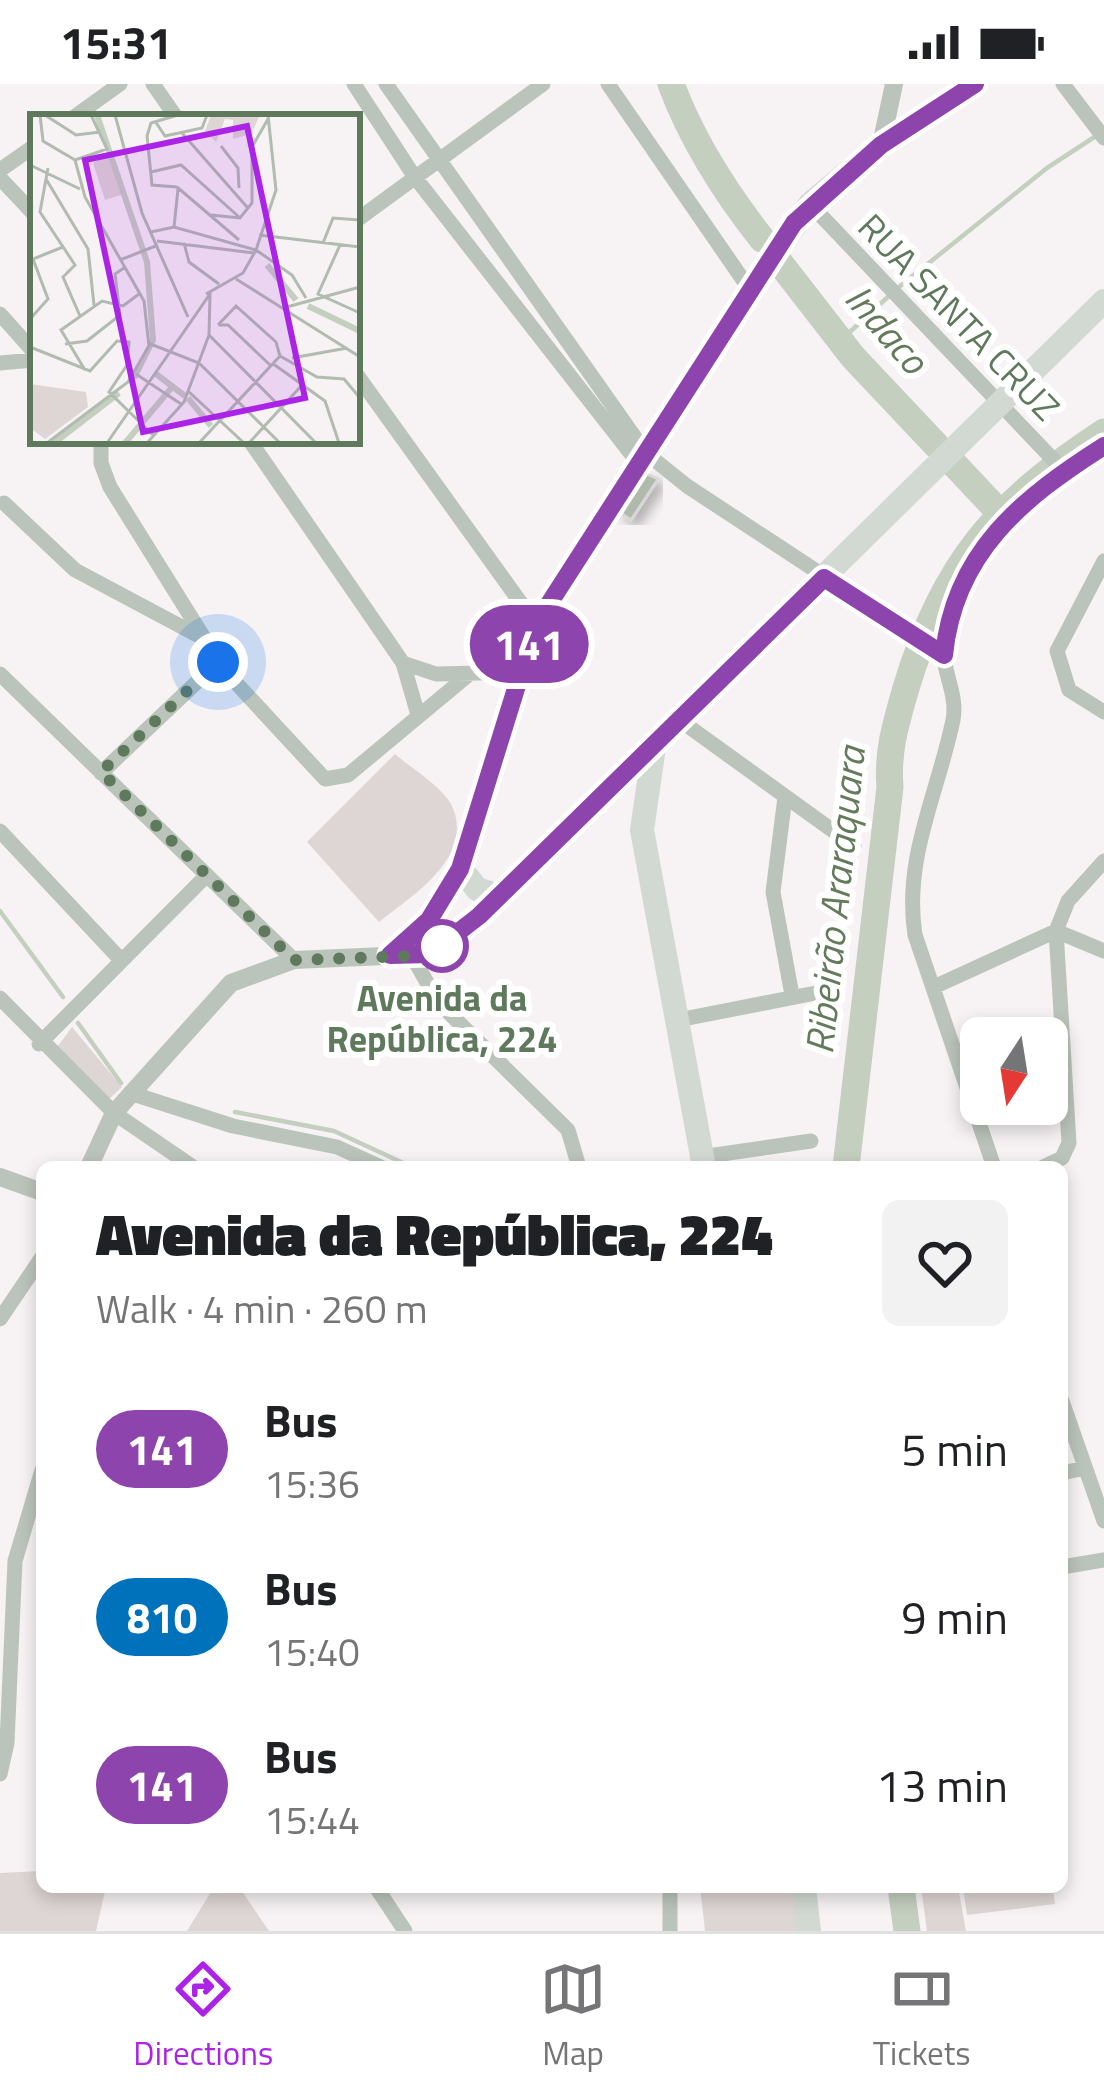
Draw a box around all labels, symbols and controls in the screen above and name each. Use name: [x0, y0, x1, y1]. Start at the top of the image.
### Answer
text: 15:31: [60, 8, 172, 76]
inset map: [30, 114, 360, 444]
street label: RUA SANTA CRUZ: [846, 200, 1073, 433]
water label: Indaco: [832, 271, 944, 388]
line badge: 141: [460, 605, 598, 683]
text: 141: [494, 612, 564, 676]
your location: [188, 632, 248, 692]
water label: Ribeirão Araraquara: [789, 741, 880, 1056]
marker: Avenida da República, 224: [417, 921, 467, 971]
place label: Avenida da República, 224: [327, 970, 557, 1066]
north arrow: [960, 1017, 1068, 1125]
map controls: [960, 1017, 1068, 1125]
text: Avenida da República, 224: [96, 1190, 772, 1277]
button: heart: [882, 1200, 1008, 1326]
text: Walk · 4 min · 260 m: [96, 1279, 428, 1338]
text: Bus: [264, 1386, 338, 1454]
text: 5 min: [901, 1415, 1008, 1483]
text: 141: [127, 1417, 197, 1481]
text: 15:36: [264, 1454, 360, 1513]
text: Bus: [264, 1554, 338, 1622]
text: 9 min: [901, 1583, 1008, 1651]
text: 810: [127, 1585, 197, 1649]
text: 15:40: [264, 1622, 360, 1681]
text: Bus: [264, 1722, 338, 1790]
text: 13 min: [876, 1751, 1008, 1819]
text: 141: [127, 1753, 197, 1817]
text: 15:44: [264, 1790, 360, 1849]
tab: Directions: [133, 1956, 273, 2078]
tab: Map: [540, 1956, 606, 2078]
tab: Tickets: [873, 1956, 971, 2078]

